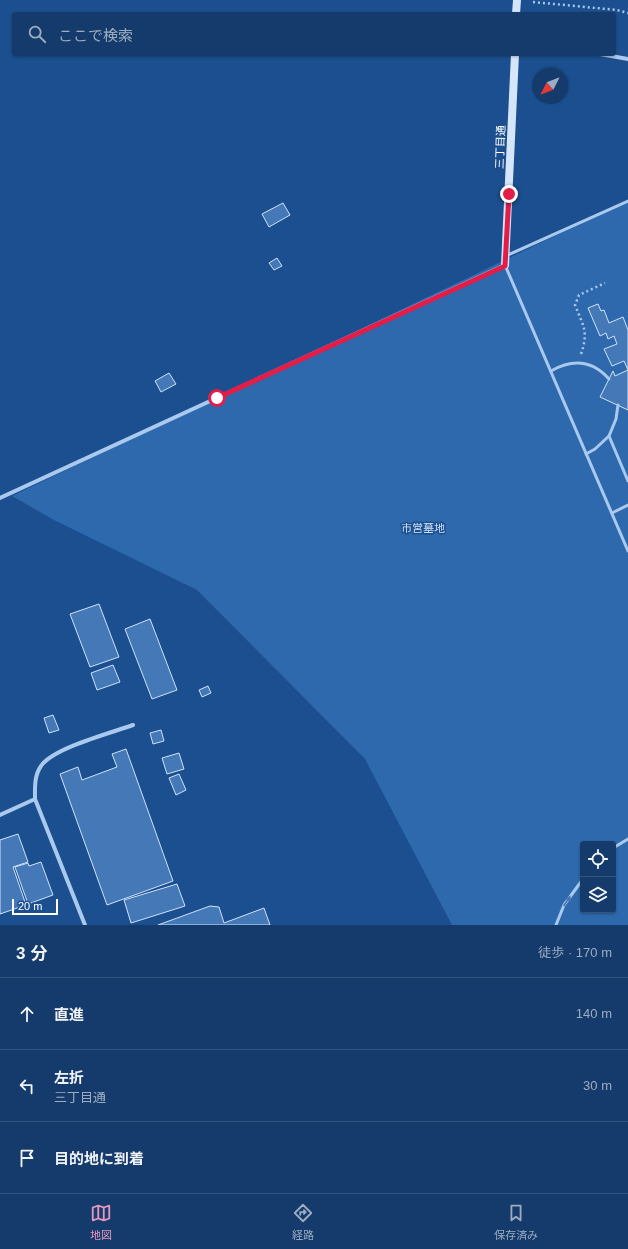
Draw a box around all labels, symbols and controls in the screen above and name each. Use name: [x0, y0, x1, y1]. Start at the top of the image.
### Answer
search box: [12, 12, 616, 56]
icon: search: [26, 23, 48, 45]
text: ここで検索: [58, 27, 133, 44]
north arrow: [532, 68, 568, 104]
street label: 三丁目通: [493, 125, 507, 169]
route end: [500, 185, 518, 203]
route start: [208, 389, 226, 407]
park label: 市営墓地: [401, 522, 445, 534]
map controls: [580, 841, 616, 913]
button: locate: [580, 841, 616, 877]
button: layers: [580, 877, 616, 913]
one-way arrow: [564, 895, 571, 907]
scale bar: [12, 897, 58, 916]
text: 20 m: [18, 900, 42, 912]
text: 3 分: [16, 944, 47, 963]
text: 徒歩 · 170 m: [538, 945, 612, 960]
icon: ahead: [16, 1003, 38, 1025]
text: 直進: [54, 1006, 84, 1023]
text: 140 m: [576, 1006, 612, 1021]
text: 左折: [54, 1069, 84, 1086]
icon: left: [16, 1075, 38, 1097]
text: 30 m: [583, 1078, 612, 1093]
text: 三丁目通: [54, 1090, 106, 1105]
icon: arrive: [16, 1147, 38, 1169]
text: 目的地に到着: [54, 1150, 144, 1167]
tab: 地図: [90, 1202, 112, 1242]
tab: 経路: [292, 1202, 314, 1242]
tab: 保存済み: [494, 1202, 538, 1242]

